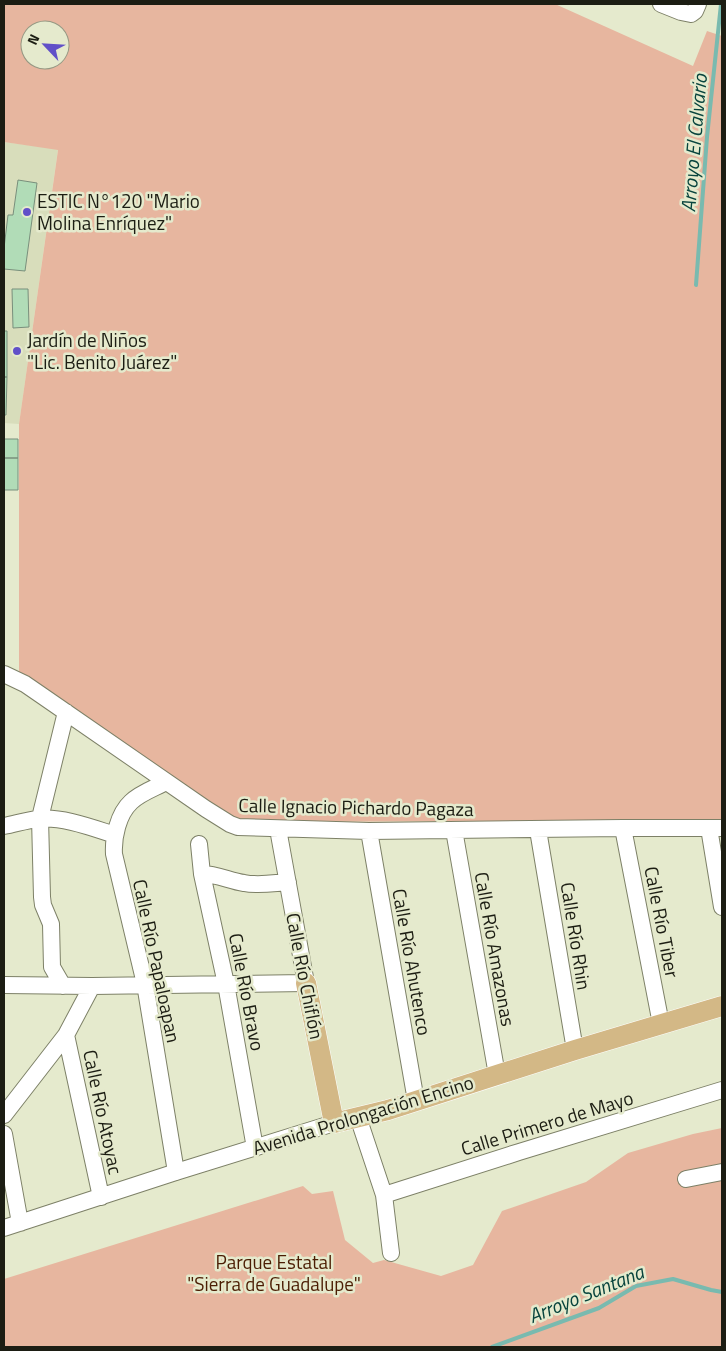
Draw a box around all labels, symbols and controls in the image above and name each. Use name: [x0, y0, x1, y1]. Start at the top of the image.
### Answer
north arrow: [20, 20, 70, 70]
text: N: [21, 30, 44, 48]
water label: Arroyo El Calvario: [672, 72, 715, 213]
place label: ESTIC N°120 "Mario Molina Enríquez": [37, 186, 200, 237]
marker: ESTIC N°120 "Mario Molina Enríquez": [21, 206, 33, 218]
place label: Jardín de Niños "Lic. Benito Juárez": [27, 325, 177, 376]
marker: Jardín de Niños "Lic. Benito Juárez": [11, 345, 23, 357]
street label: Calle Ignacio Pichardo Pagaza: [238, 790, 474, 823]
street label: Calle Río Tiber: [637, 864, 688, 980]
street label: Calle Río Amazonas: [468, 869, 523, 1029]
street label: Calle Río Papaloapan: [126, 877, 189, 1045]
street label: Calle Río Rhin: [554, 880, 599, 992]
street label: Calle Río Ahutenco: [385, 886, 440, 1038]
street label: Calle Río Chiflón: [279, 910, 332, 1042]
street label: Calle Río Bravo: [222, 931, 273, 1053]
street label: Calle Río Atoyac: [76, 1047, 131, 1177]
street label: Avenida Prolongación Encino: [249, 1067, 477, 1162]
street label: Calle Primero de Mayo: [457, 1083, 637, 1163]
park label: Parque Estatal "Sierra de Guadalupe": [187, 1247, 361, 1298]
water label: Arroyo Santana: [523, 1256, 649, 1331]

